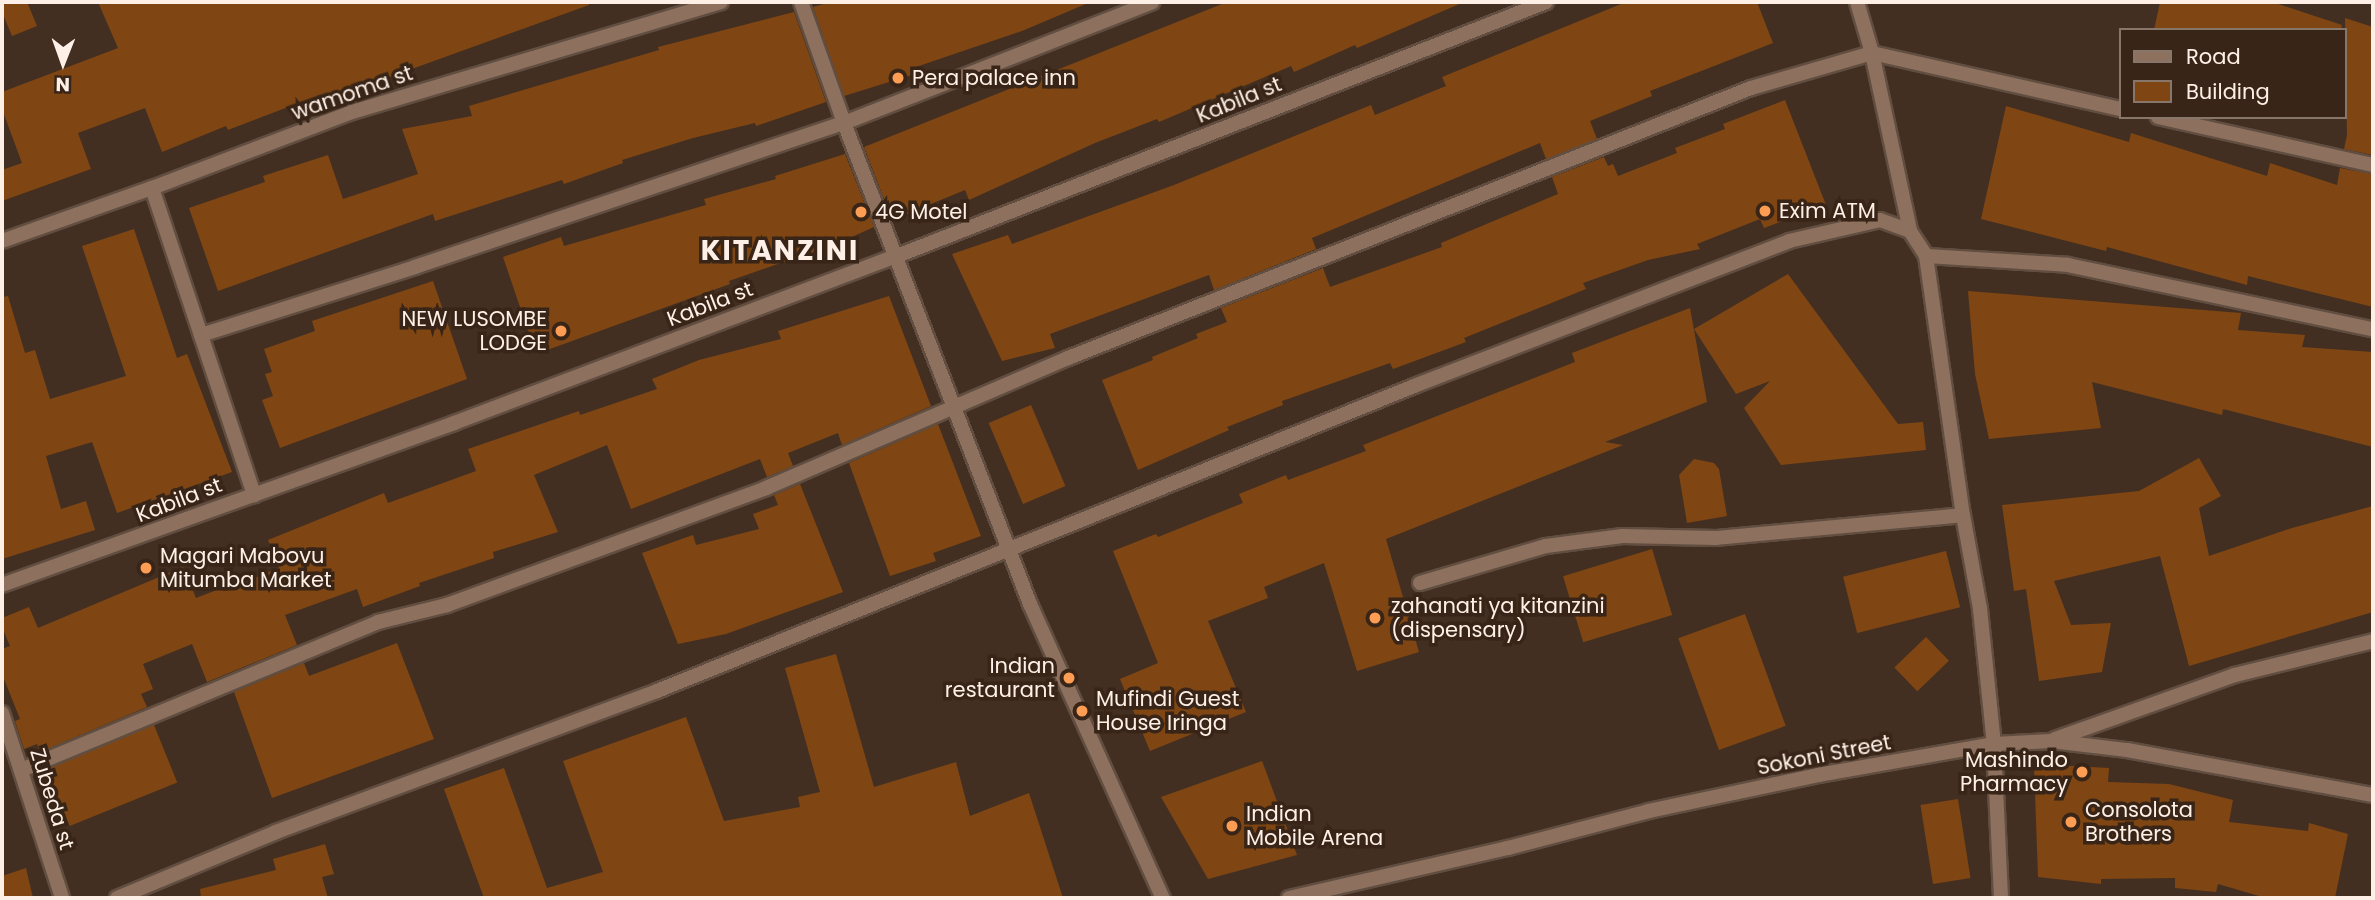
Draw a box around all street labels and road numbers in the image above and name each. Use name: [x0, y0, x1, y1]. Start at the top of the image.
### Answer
street label: wamoma st: [288, 60, 416, 126]
street label: Kabila st: [1193, 72, 1285, 128]
street label: Kabila st: [664, 276, 756, 332]
street label: Kabila st: [133, 472, 225, 528]
street label: Sokoni Street: [1755, 730, 1893, 780]
street label: Zubeda st: [25, 745, 79, 853]

